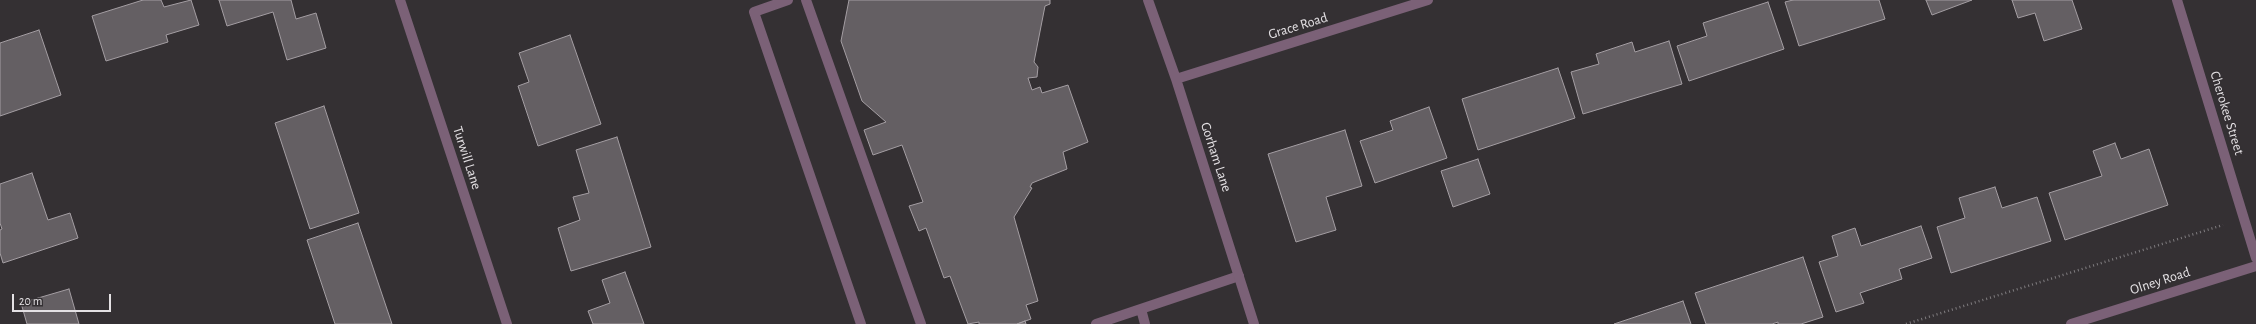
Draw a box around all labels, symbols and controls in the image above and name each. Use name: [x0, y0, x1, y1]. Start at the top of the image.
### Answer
street label: Grace Road: [1266, 9, 1330, 43]
street label: Cherokee Street: [2206, 69, 2248, 157]
street label: Gorham Lane: [1197, 120, 1235, 194]
street label: Turwill Lane: [449, 124, 485, 192]
street label: Olney Road: [2128, 263, 2192, 299]
scale bar: [14, 286, 113, 312]
text: 20 m: [19, 295, 42, 307]

